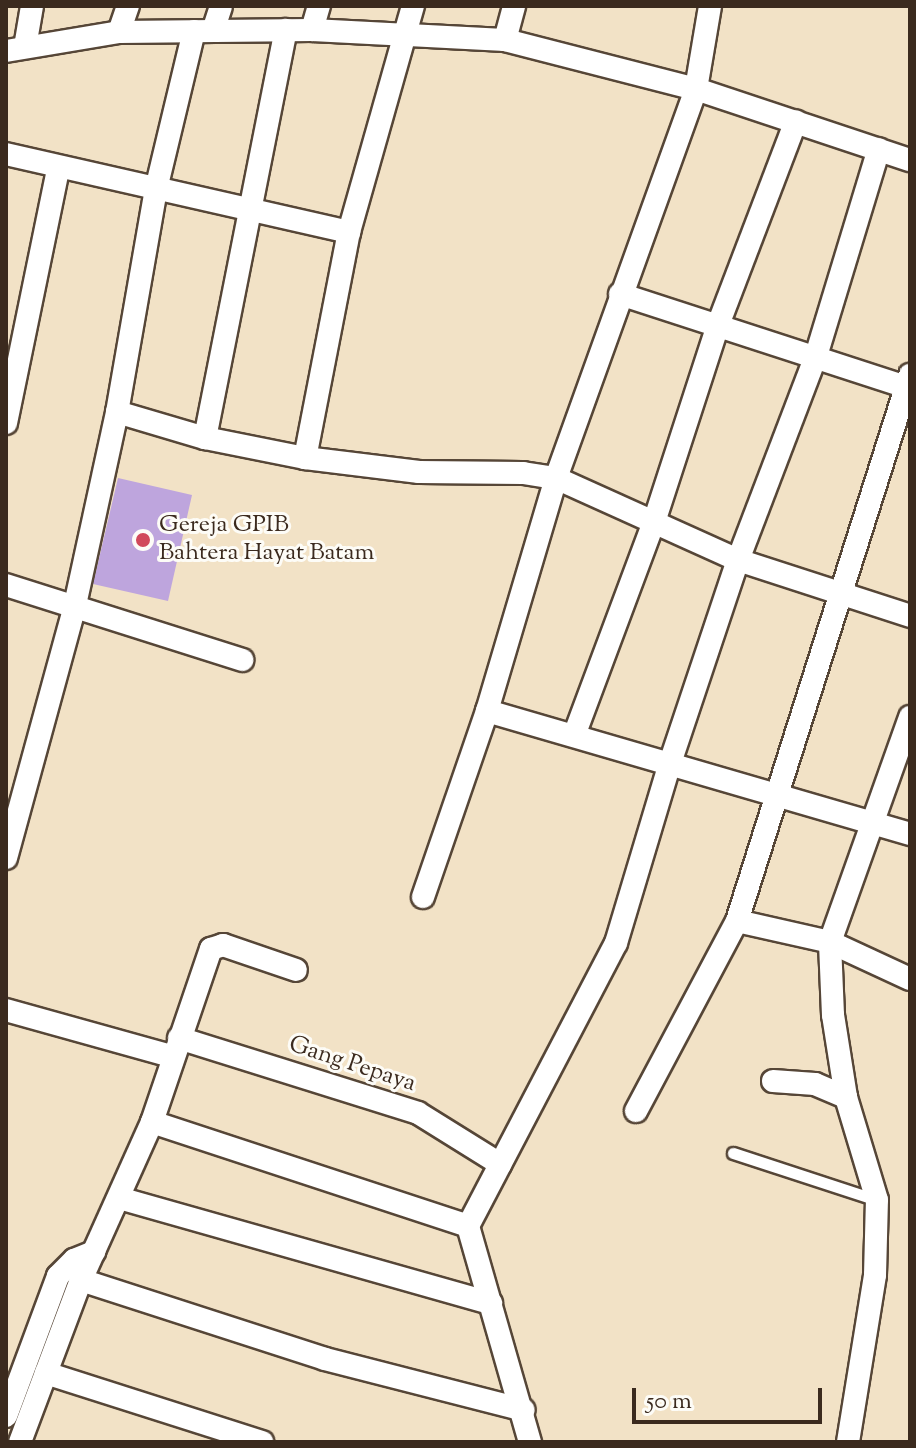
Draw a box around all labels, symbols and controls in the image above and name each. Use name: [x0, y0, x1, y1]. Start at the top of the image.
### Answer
place label: Gereja GPIB Bahtera Hayat Batam: [159, 512, 374, 568]
marker: Gereja GPIB Bahtera Hayat Batam: [134, 531, 152, 549]
street label: Gang Pepaya: [285, 1031, 419, 1099]
scale bar: [636, 1372, 826, 1422]
text: 50 m: [646, 1385, 692, 1419]

